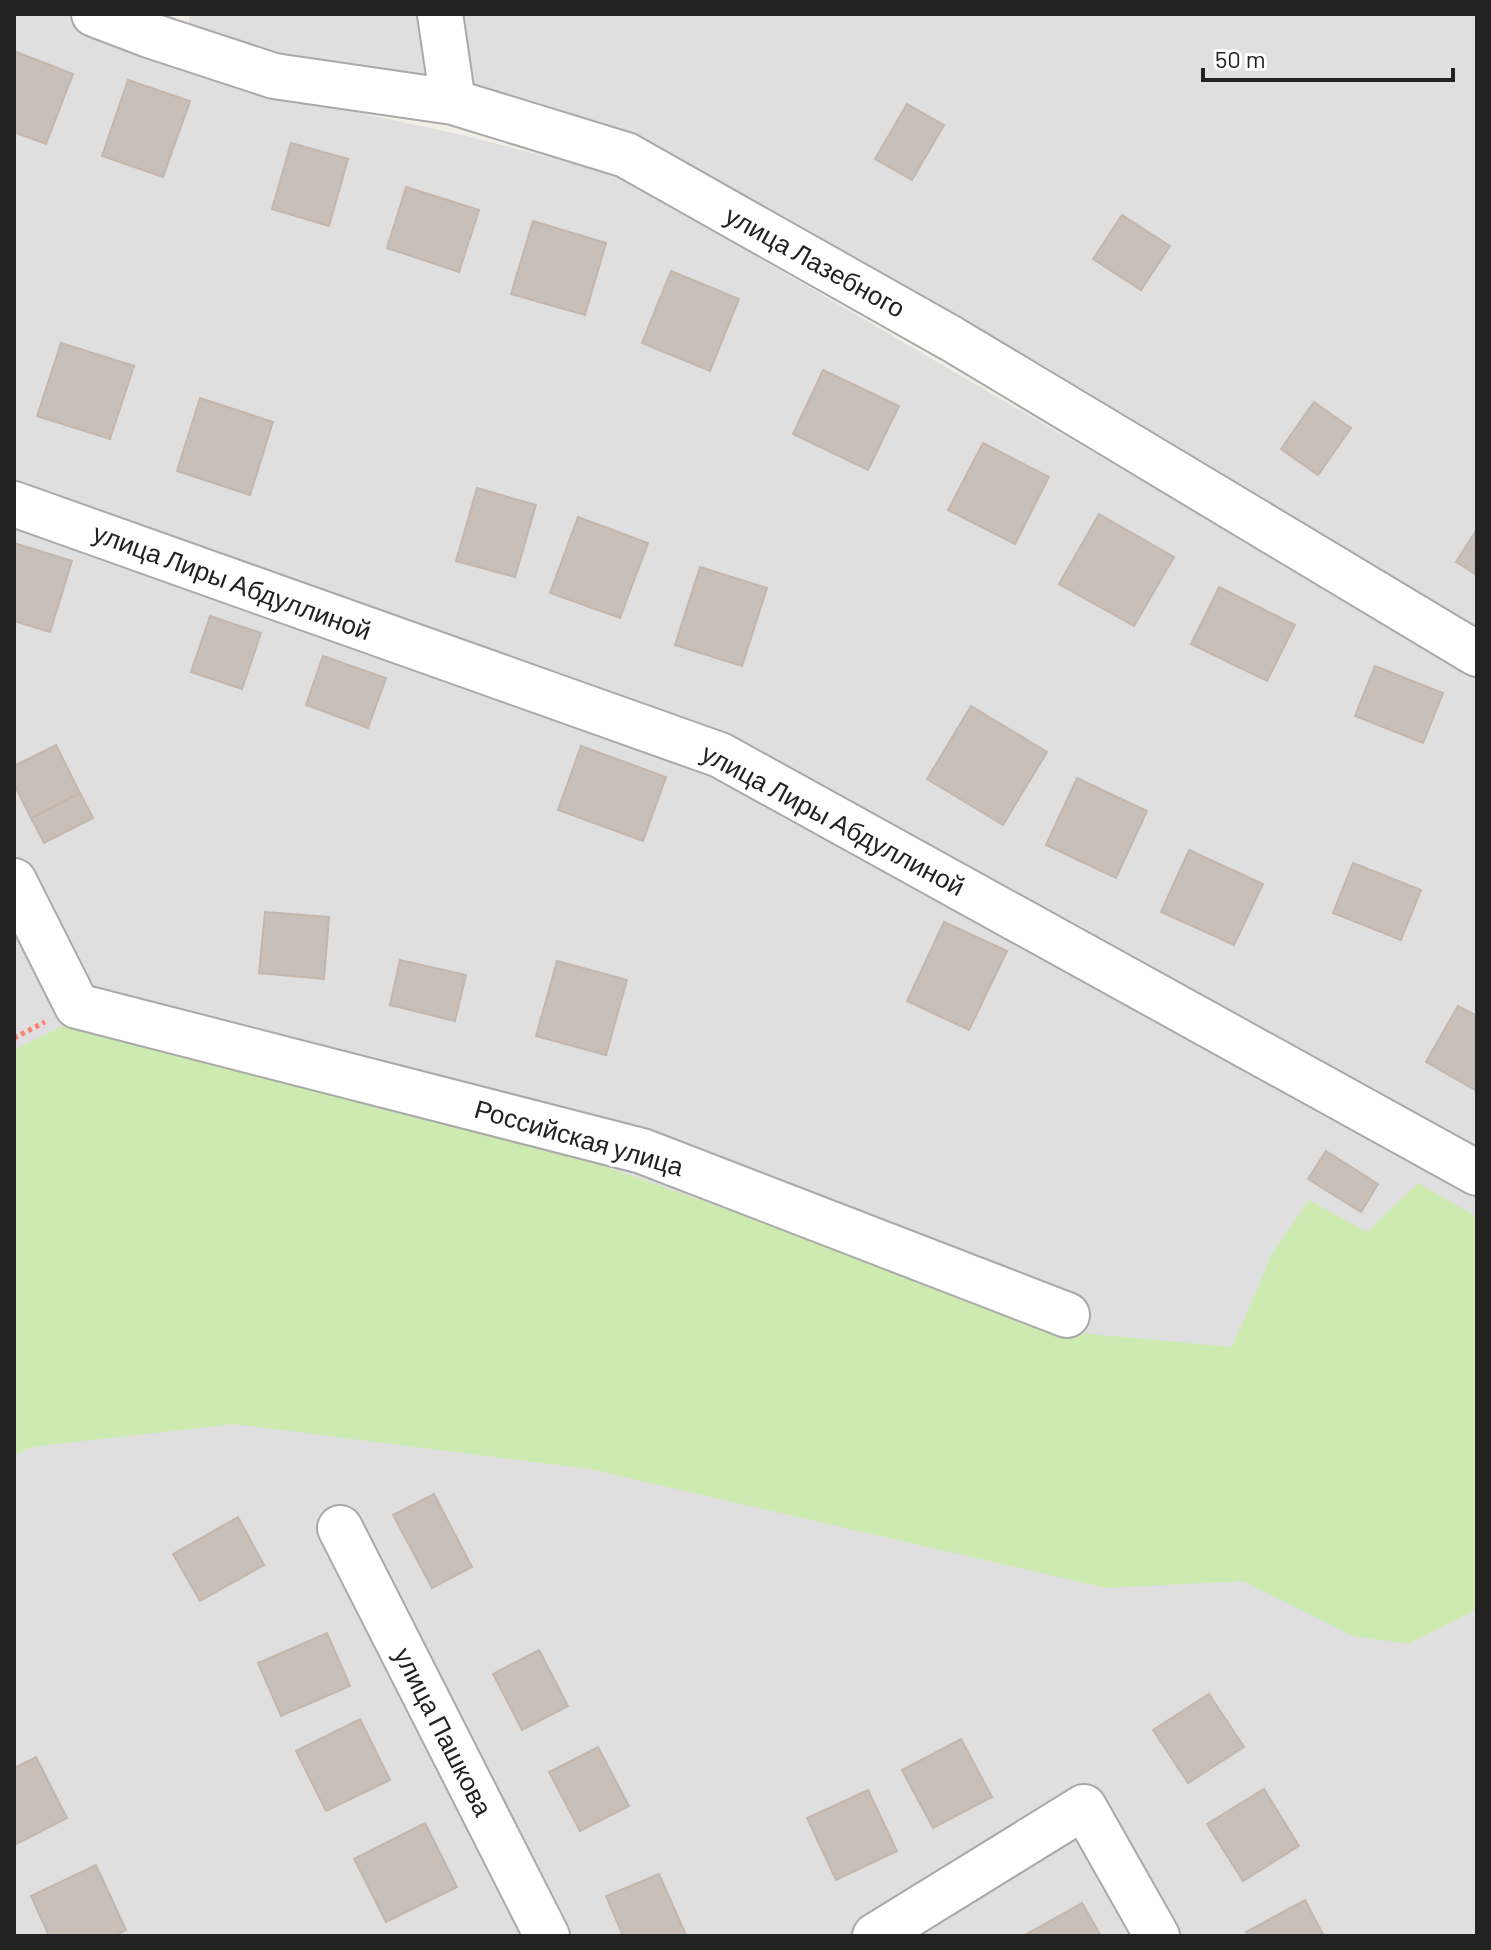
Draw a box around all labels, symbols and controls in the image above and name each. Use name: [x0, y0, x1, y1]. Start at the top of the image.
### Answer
scale bar: [1203, 32, 1453, 82]
text: 50 m: [1215, 44, 1266, 73]
street label: улица Лазебного: [720, 198, 911, 323]
street label: улица Лиры Абдуллиной: [89, 516, 376, 645]
street label: улица Лиры Абдуллиной: [697, 736, 971, 901]
street label: Российская улица: [471, 1092, 688, 1181]
street label: улица Пашкова: [389, 1642, 500, 1821]

